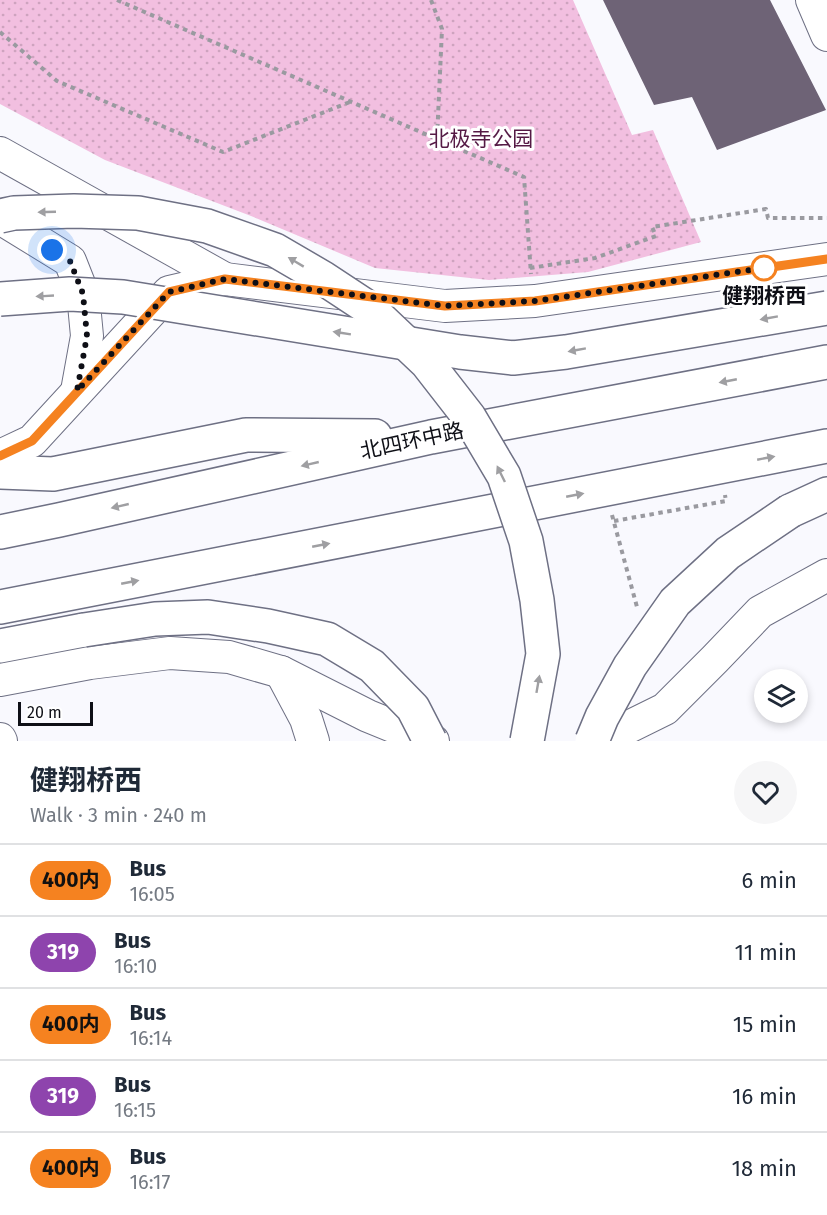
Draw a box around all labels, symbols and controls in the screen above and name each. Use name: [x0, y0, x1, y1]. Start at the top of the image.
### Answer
park label: 北极寺公园: [429, 126, 534, 152]
one-way arrow: [37, 207, 56, 217]
your location: [37, 235, 67, 265]
marker: 健翔桥西: [751, 255, 777, 281]
one-way arrow: [287, 257, 304, 267]
place label: 健翔桥西: [722, 283, 806, 309]
one-way arrow: [36, 291, 55, 300]
one-way arrow: [760, 314, 779, 323]
one-way arrow: [333, 328, 352, 337]
one-way arrow: [567, 346, 586, 355]
one-way arrow: [719, 377, 738, 386]
street label: 北四环中路: [358, 417, 466, 465]
one-way arrow: [757, 453, 776, 462]
one-way arrow: [301, 459, 320, 469]
one-way arrow: [497, 465, 506, 482]
one-way arrow: [565, 490, 584, 499]
one-way arrow: [111, 502, 129, 512]
one-way arrow: [312, 540, 331, 549]
one-way arrow: [121, 577, 140, 586]
map controls: [754, 669, 808, 723]
button: layers: [754, 669, 808, 723]
one-way arrow: [533, 674, 542, 693]
scale bar: [18, 699, 93, 726]
text: 20 m: [27, 703, 62, 722]
button: heart: [734, 761, 797, 824]
text: 健翔桥西: [30, 764, 142, 797]
text: Walk · 3 min · 240 m: [30, 803, 207, 827]
text: Bus: [129, 855, 166, 882]
text: 400内: [42, 867, 99, 893]
text: 6 min: [741, 867, 797, 894]
text: 16:05: [129, 882, 175, 906]
text: Bus: [114, 927, 151, 954]
text: 319: [47, 939, 79, 965]
text: 11 min: [734, 939, 797, 966]
text: 16:10: [114, 954, 157, 978]
text: Bus: [129, 999, 166, 1026]
text: 400内: [42, 1011, 99, 1037]
text: 15 min: [733, 1011, 797, 1038]
text: 16:14: [129, 1026, 172, 1050]
text: Bus: [114, 1071, 151, 1098]
text: 319: [47, 1083, 79, 1109]
text: 16 min: [732, 1083, 797, 1110]
text: 16:15: [114, 1098, 156, 1122]
text: Bus: [129, 1143, 166, 1170]
text: 400内: [42, 1155, 99, 1181]
text: 18 min: [732, 1155, 797, 1182]
text: 16:17: [129, 1170, 170, 1194]

